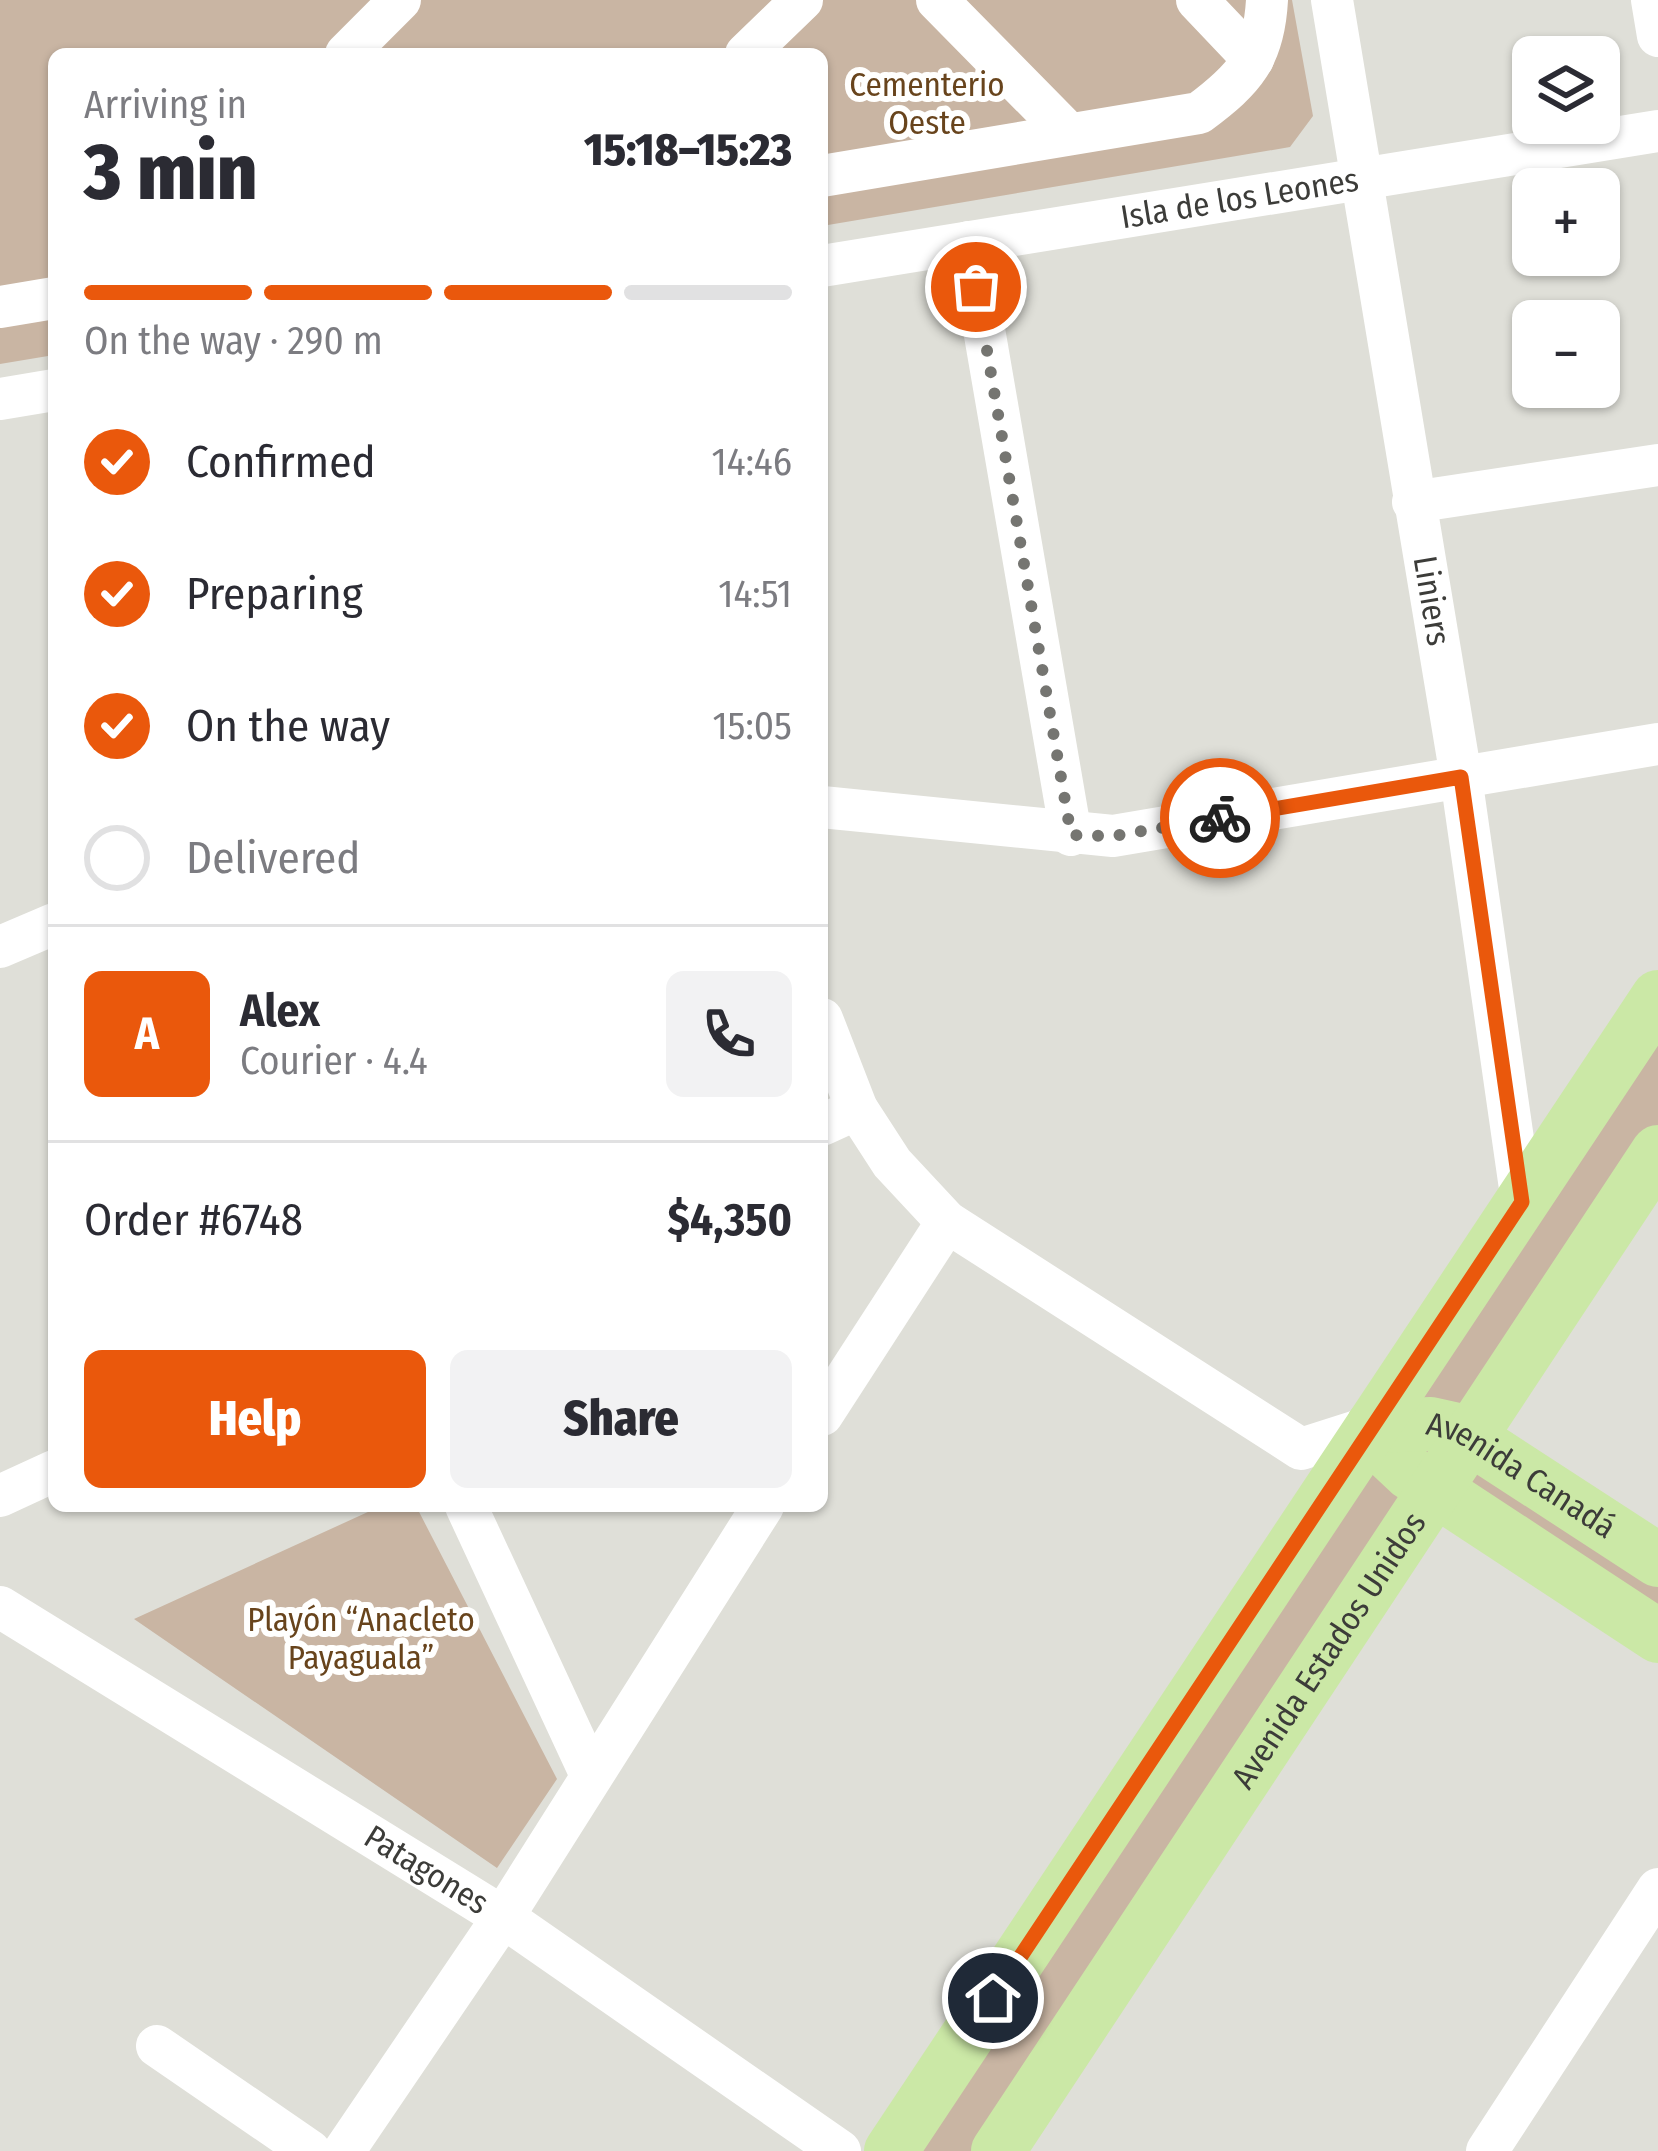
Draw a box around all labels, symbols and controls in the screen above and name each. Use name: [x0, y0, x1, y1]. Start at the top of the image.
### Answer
map controls: [1512, 36, 1620, 408]
button: layers: [1512, 36, 1620, 144]
park label: Cementerio Oeste: [849, 65, 1005, 143]
text: Arriving in: [84, 82, 247, 128]
text: 15:18–15:23: [584, 123, 792, 177]
text: 3 min: [84, 126, 257, 220]
street label: Isla de los Leones: [1118, 160, 1361, 237]
button: +: [1512, 168, 1620, 276]
pin: [925, 236, 1027, 338]
icon: bag: [943, 254, 1009, 320]
button: −: [1512, 300, 1620, 408]
text: On the way · 290 m: [84, 318, 383, 364]
icon: check: [84, 429, 150, 495]
text: Confirmed: [186, 435, 376, 489]
text: 14:46: [712, 439, 792, 485]
street label: Liniers: [1405, 553, 1459, 649]
icon: check: [84, 561, 150, 627]
text: Preparing: [186, 567, 363, 621]
text: 14:51: [718, 571, 792, 617]
icon: check: [84, 693, 150, 759]
text: On the way: [186, 699, 390, 753]
text: 15:05: [712, 703, 792, 749]
courier: [1160, 758, 1280, 878]
icon: bike: [1187, 785, 1253, 851]
text: Delivered: [186, 831, 360, 885]
button: phone: [666, 971, 792, 1097]
text: Alex: [240, 984, 320, 1038]
text: A: [135, 1007, 159, 1061]
text: Courier · 4.4: [240, 1038, 428, 1084]
text: Order #6748: [84, 1193, 303, 1247]
text: $4,350: [668, 1193, 792, 1247]
button: Help: [84, 1350, 426, 1488]
button: Share: [450, 1350, 792, 1488]
street label: Avenida Canadá: [1423, 1404, 1623, 1547]
street label: Avenida Estados Unidos: [1223, 1505, 1434, 1796]
park label: Playón “Anacleto Payaguala”: [247, 1600, 475, 1678]
street label: Patagones: [357, 1817, 496, 1923]
pin: [942, 1947, 1044, 2049]
icon: home: [960, 1965, 1026, 2031]

